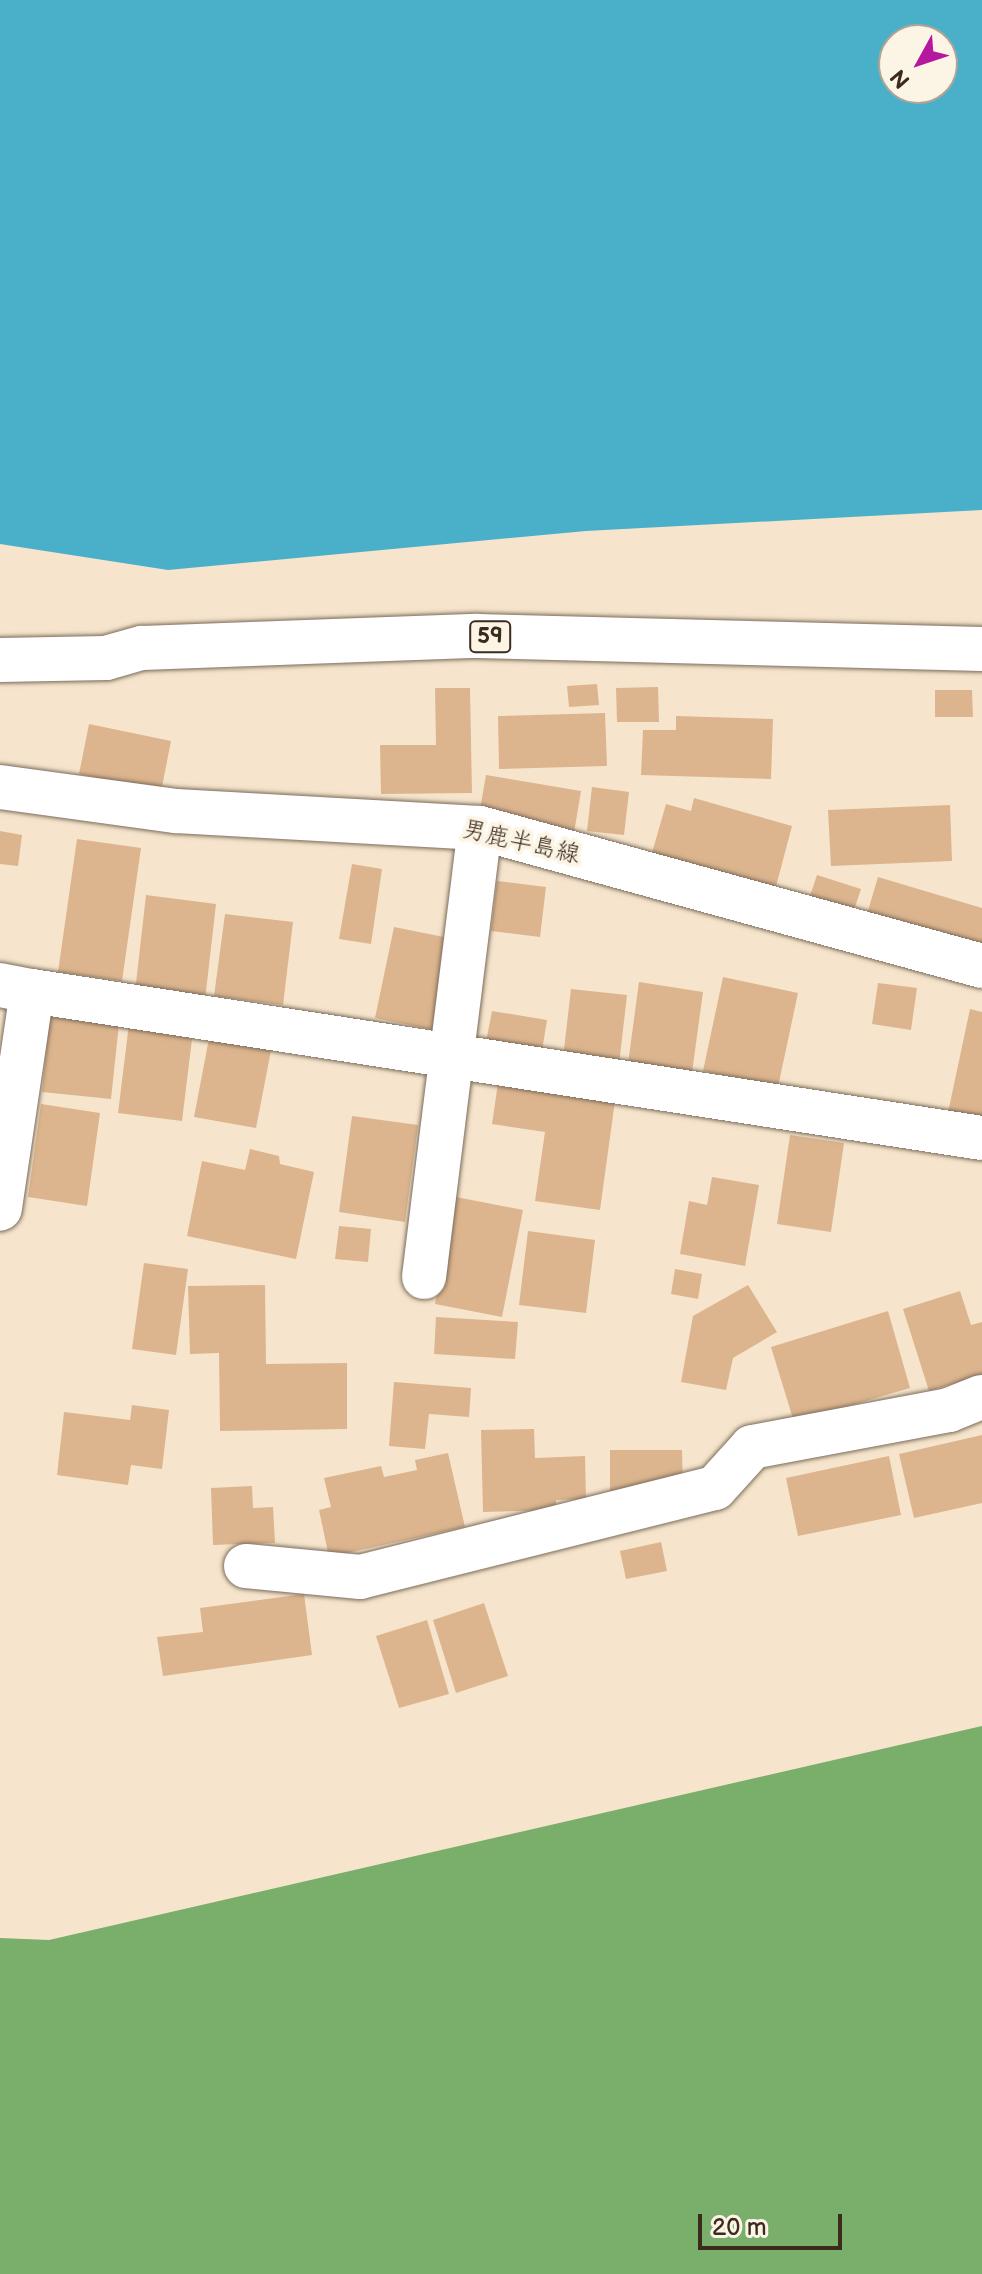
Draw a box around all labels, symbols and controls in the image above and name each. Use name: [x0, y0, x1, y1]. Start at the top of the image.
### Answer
north arrow: [878, 24, 958, 104]
text: N: [885, 63, 916, 93]
road number: 59: [468, 619, 512, 655]
street label: 男鹿半島線: [459, 814, 583, 870]
scale bar: [702, 2198, 846, 2248]
text: 20 m: [712, 2213, 767, 2242]

